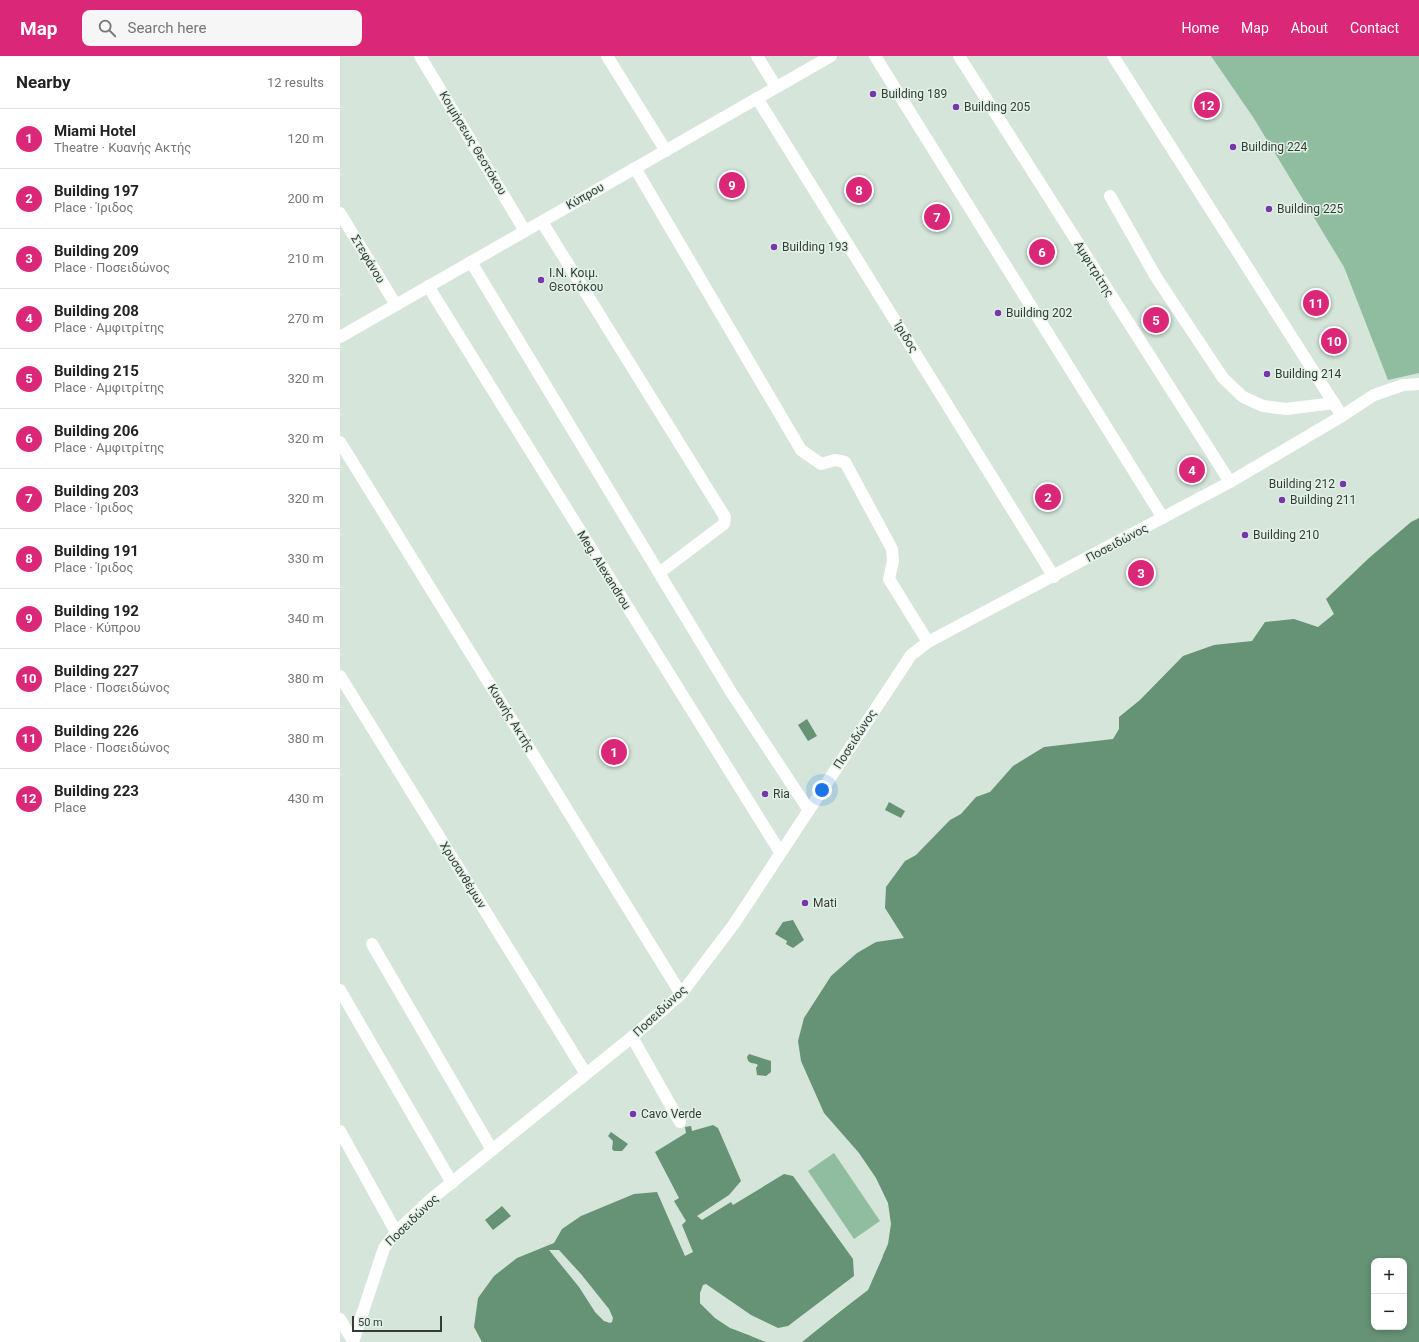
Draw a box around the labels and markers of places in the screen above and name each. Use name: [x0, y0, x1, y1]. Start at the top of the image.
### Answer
place label: Building 189: [881, 87, 947, 101]
marker: Building 189: [868, 89, 878, 99]
pin: 12: [1194, 90, 1220, 120]
place label: Building 205: [964, 100, 1030, 114]
marker: Building 205: [951, 102, 961, 112]
place label: Building 224: [1241, 140, 1307, 154]
marker: Building 224: [1228, 142, 1238, 152]
pin: 9: [719, 170, 745, 200]
pin: 8: [846, 175, 872, 205]
pin: 7: [924, 202, 950, 232]
place label: Building 225: [1277, 202, 1343, 216]
marker: Building 225: [1264, 204, 1274, 214]
pin: 6: [1029, 237, 1055, 267]
place label: Building 193: [782, 240, 848, 254]
marker: Building 193: [769, 242, 779, 252]
place label: Ι.Ν. Κοιμ. Θεοτόκου: [549, 266, 603, 294]
marker: Ι.Ν. Κοιμ. Θεοτόκου: [536, 275, 546, 285]
pin: 11: [1303, 288, 1329, 318]
pin: 5: [1143, 305, 1169, 335]
place label: Building 202: [1006, 306, 1072, 320]
marker: Building 202: [993, 308, 1003, 318]
pin: 10: [1321, 326, 1347, 356]
place label: Building 214: [1275, 367, 1341, 381]
marker: Building 214: [1262, 369, 1272, 379]
pin: 4: [1179, 455, 1205, 485]
place label: Building 212: [1269, 477, 1335, 491]
marker: Building 212: [1338, 479, 1348, 489]
pin: 2: [1035, 482, 1061, 512]
place label: Building 211: [1290, 493, 1356, 507]
marker: Building 211: [1277, 495, 1287, 505]
place label: Building 210: [1253, 528, 1319, 542]
marker: Building 210: [1240, 530, 1250, 540]
pin: 3: [1128, 558, 1154, 588]
pin: 1: [601, 737, 627, 767]
place label: Ria: [773, 787, 790, 801]
marker: Ria: [760, 789, 770, 799]
place label: Mati: [813, 896, 837, 910]
marker: Mati: [800, 898, 810, 908]
place label: Cavo Verde: [641, 1107, 702, 1121]
marker: Cavo Verde: [628, 1109, 638, 1119]

